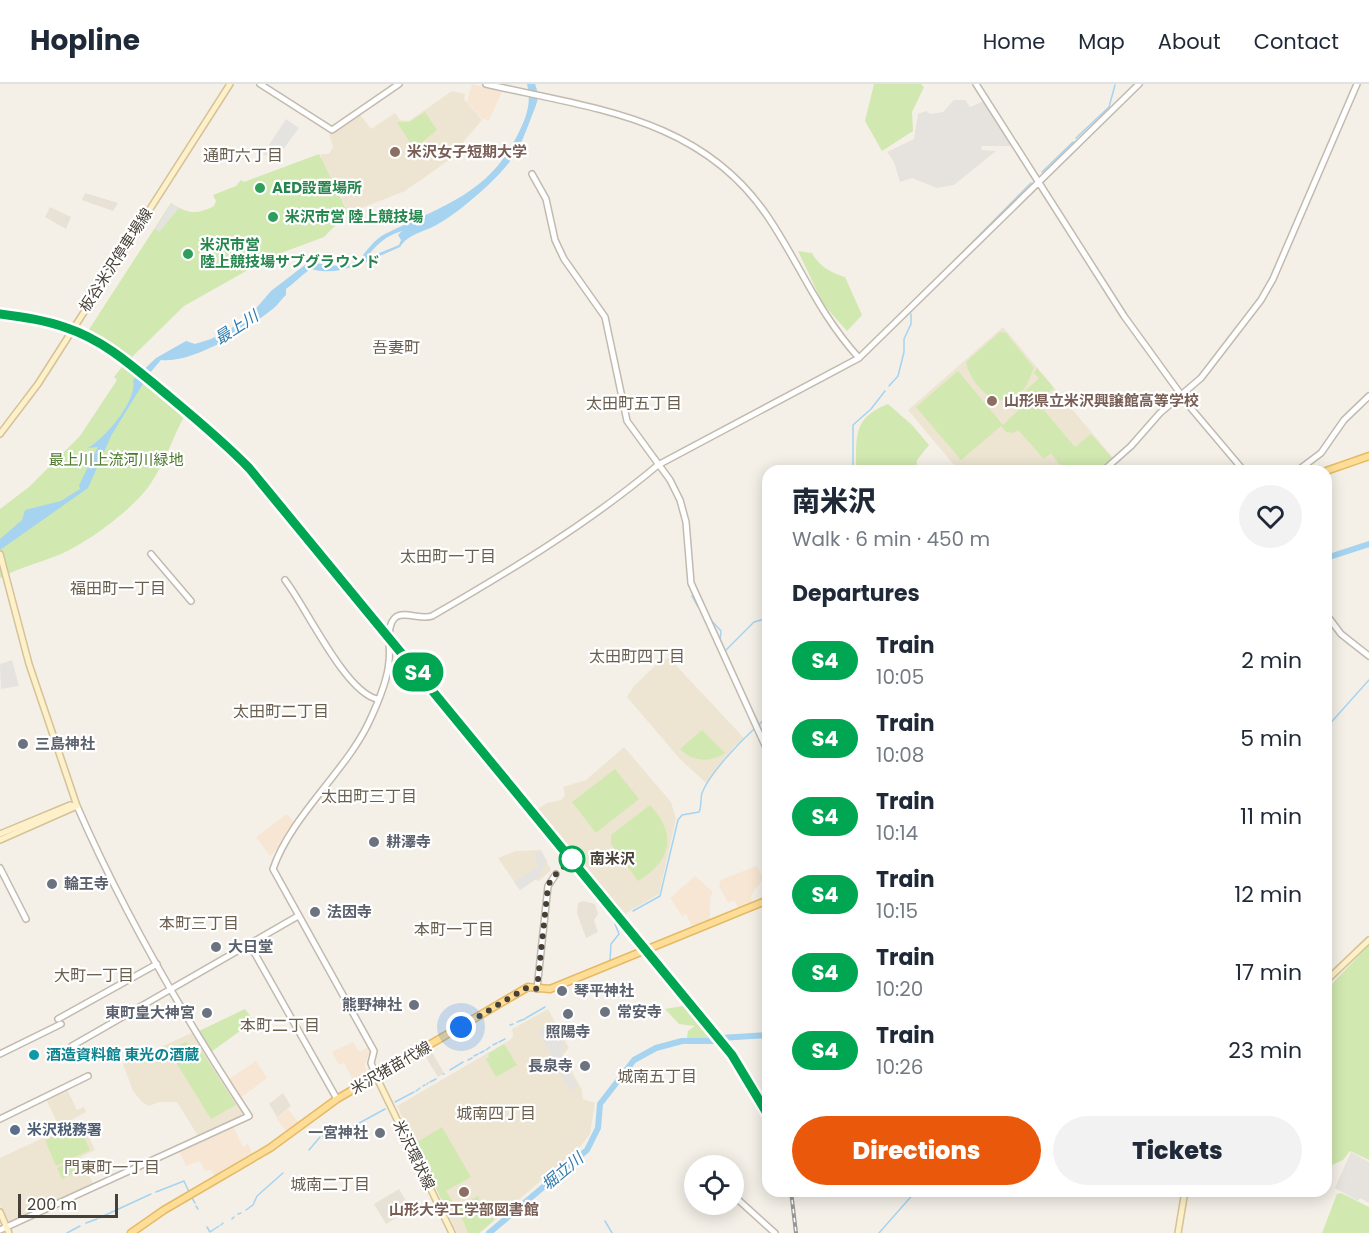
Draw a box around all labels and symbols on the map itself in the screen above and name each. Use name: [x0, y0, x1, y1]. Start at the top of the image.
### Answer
place label: 米沢女子短期大学: [407, 141, 527, 162]
district label: 通町六丁目: [203, 144, 283, 167]
marker: 米沢女子短期大学: [388, 145, 402, 159]
place label: AED設置場所: [272, 177, 362, 198]
marker: AED設置場所: [253, 181, 267, 195]
street label: 板谷米沢停車場線: [74, 204, 157, 316]
place label: 米沢市営 陸上競技場: [285, 206, 423, 227]
marker: 米沢市営 陸上競技場: [266, 210, 280, 224]
place label: 米沢市営 陸上競技場サブグラウンド: [200, 234, 380, 272]
marker: 米沢市営 陸上競技場サブグラウンド: [181, 247, 195, 261]
water label: 最上川: [210, 304, 264, 350]
district label: 吾妻町: [372, 336, 420, 359]
place label: 山形県立米沢興譲館高等学校: [1004, 390, 1199, 411]
district label: 太田町五丁目: [586, 392, 682, 415]
marker: 山形県立米沢興譲館高等学校: [985, 394, 999, 408]
park label: 最上川上流河川緑地: [48, 449, 184, 470]
district label: 太田町一丁目: [400, 545, 496, 568]
district label: 福田町一丁目: [70, 577, 166, 600]
district label: 太田町四丁目: [589, 645, 685, 668]
line badge: S4: [391, 652, 445, 692]
district label: 太田町二丁目: [233, 700, 329, 723]
place label: 三島神社: [35, 733, 95, 754]
marker: 三島神社: [16, 737, 30, 751]
district label: 太田町三丁目: [321, 785, 417, 808]
place label: 耕澤寺: [386, 831, 431, 852]
marker: 耕澤寺: [367, 835, 381, 849]
marker: 南米沢: [559, 846, 585, 872]
place label: 南米沢: [590, 848, 635, 869]
place label: 輪王寺: [64, 873, 109, 894]
marker: 輪王寺: [45, 877, 59, 891]
place label: 法因寺: [327, 901, 372, 922]
marker: 法因寺: [308, 905, 322, 919]
district label: 本町三丁目: [159, 912, 239, 935]
district label: 本町一丁目: [414, 918, 494, 941]
place label: 大日堂: [228, 936, 273, 957]
marker: 大日堂: [209, 940, 223, 954]
district label: 大町一丁目: [54, 964, 134, 987]
place label: 琴平神社: [574, 980, 634, 1001]
marker: 琴平神社: [555, 984, 569, 998]
place label: 熊野神社: [342, 994, 402, 1015]
marker: 熊野神社: [407, 998, 421, 1012]
place label: 常安寺: [617, 1001, 662, 1022]
place label: 東町皇大神宮: [105, 1002, 195, 1023]
marker: 常安寺: [598, 1005, 612, 1019]
marker: 東町皇大神宮: [200, 1006, 214, 1020]
marker: 照陽寺: [561, 1007, 575, 1021]
your location: [446, 1012, 476, 1042]
district label: 本町二丁目: [240, 1014, 320, 1037]
place label: 照陽寺: [545, 1021, 591, 1042]
street label: 米沢猪苗代線: [347, 1036, 435, 1099]
place label: 酒造資料館 東光の酒蔵: [46, 1044, 199, 1065]
marker: 酒造資料館 東光の酒蔵: [27, 1048, 41, 1062]
place label: 長泉寺: [528, 1055, 573, 1076]
marker: 長泉寺: [578, 1059, 592, 1073]
district label: 城南五丁目: [617, 1065, 697, 1088]
district label: 城南四丁目: [456, 1102, 536, 1125]
street label: 米沢環状線: [389, 1116, 440, 1193]
place label: 米沢税務署: [27, 1119, 102, 1140]
place label: 一宮神社: [308, 1122, 368, 1143]
marker: 米沢税務署: [8, 1123, 22, 1137]
marker: 一宮神社: [373, 1126, 387, 1140]
water label: 堀立川: [537, 1146, 590, 1196]
district label: 門東町一丁目: [64, 1156, 160, 1179]
district label: 城南二丁目: [290, 1173, 370, 1196]
marker: 山形大学工学部図書館: [457, 1185, 471, 1199]
scale bar: [18, 1191, 118, 1218]
place label: 山形大学工学部図書館: [389, 1199, 539, 1220]

